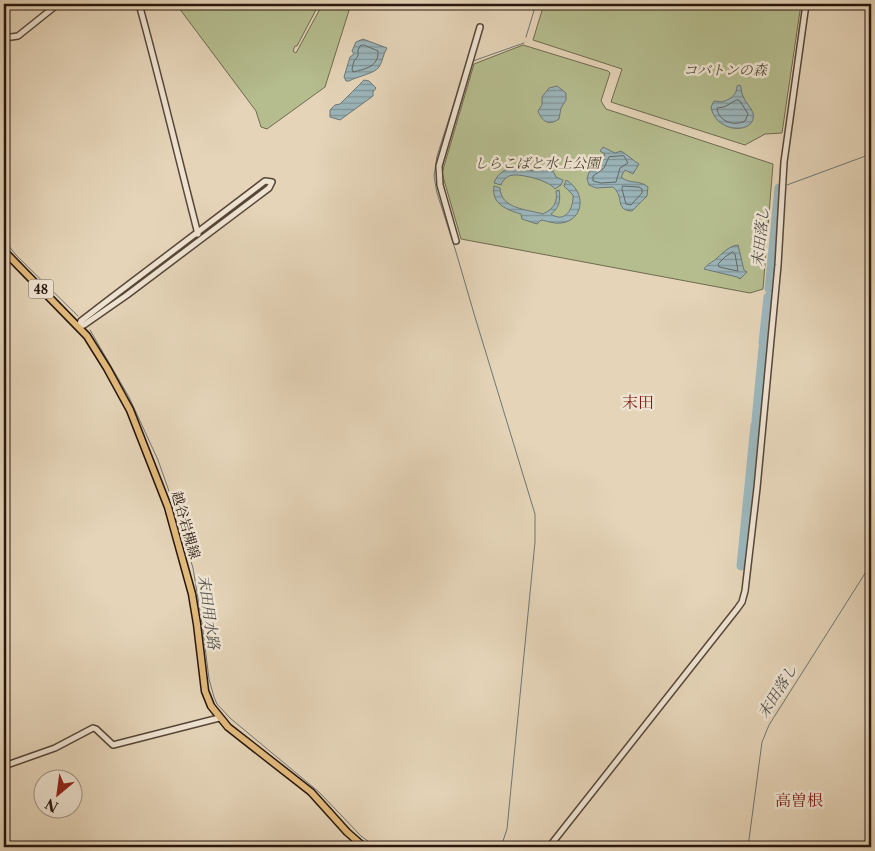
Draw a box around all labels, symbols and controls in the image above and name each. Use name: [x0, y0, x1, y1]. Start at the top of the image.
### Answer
park label: コバトンの森: [683, 61, 769, 79]
park label: しらこばと水上公園: [474, 154, 602, 172]
water label: 末田落し: [747, 206, 773, 268]
road number: 48: [28, 280, 54, 298]
district label: 末田: [622, 392, 654, 412]
street label: 越谷岩槻線: [168, 489, 204, 561]
water label: 末田用水路: [194, 574, 224, 651]
water label: 末田落し: [753, 661, 801, 721]
north arrow: [32, 768, 82, 818]
district label: 高曽根: [775, 790, 823, 810]
text: N: [42, 795, 61, 816]

